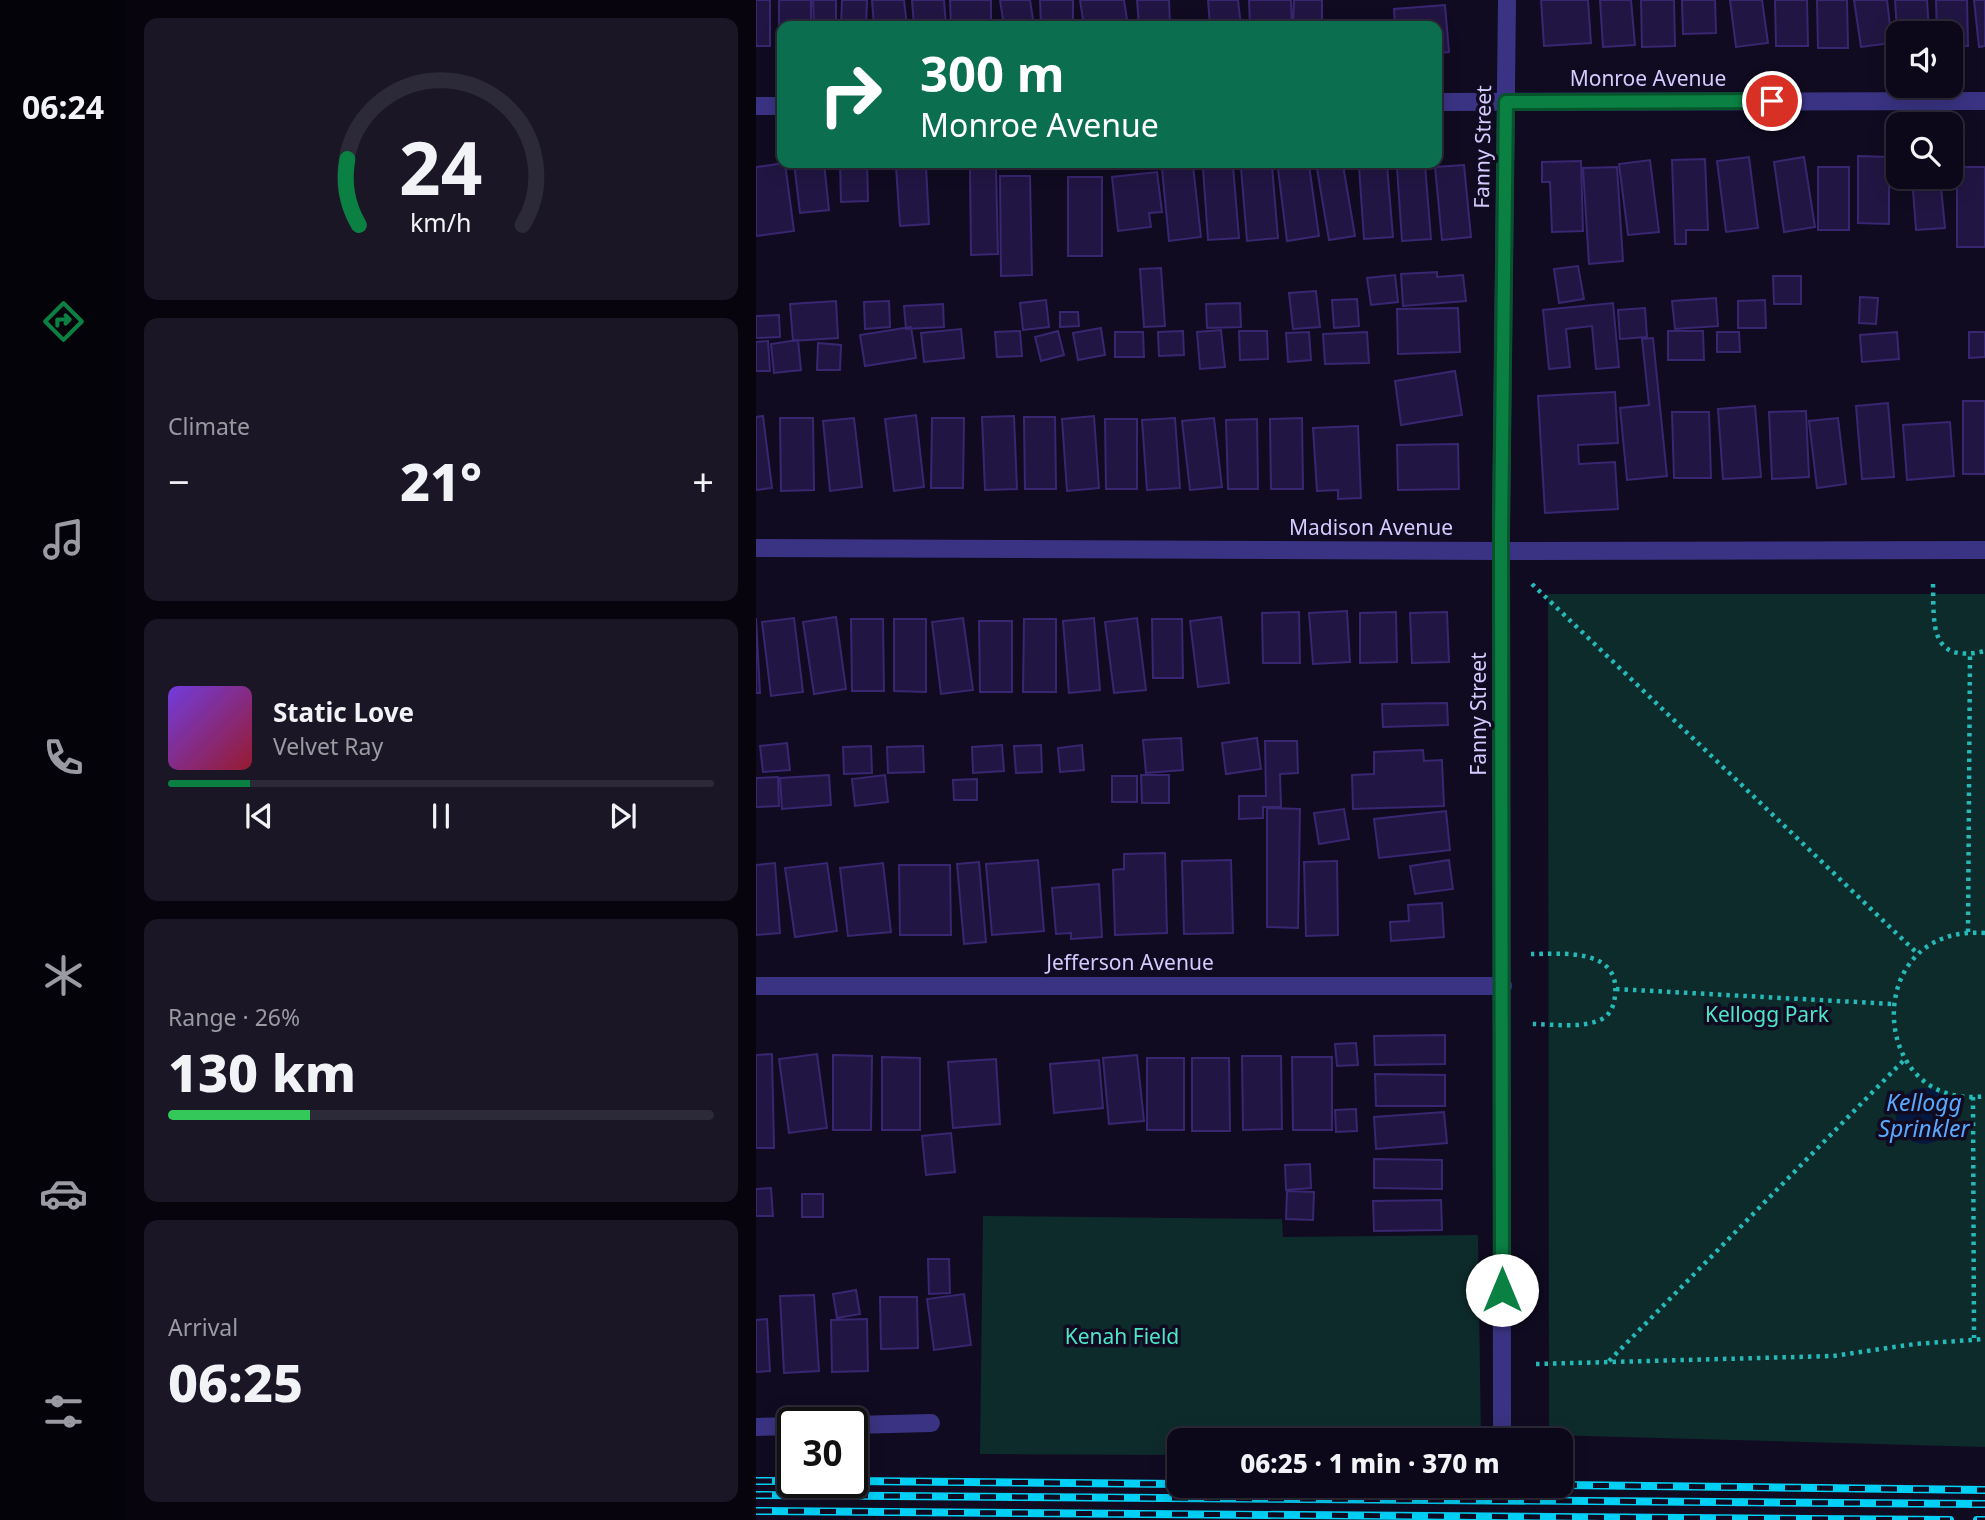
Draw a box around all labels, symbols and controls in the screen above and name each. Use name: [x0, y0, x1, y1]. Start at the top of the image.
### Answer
map controls: [1886, 21, 1963, 189]
button: sound: [1886, 21, 1963, 98]
text: 300 m: [920, 40, 1065, 106]
icon: right: [805, 49, 896, 140]
street label: Monroe Avenue: [1570, 64, 1726, 92]
pin: [1742, 71, 1802, 131]
icon: arrive: [1753, 82, 1791, 120]
text: 06:24: [22, 85, 104, 128]
street label: Fanny Street: [1467, 85, 1497, 209]
text: Monroe Avenue: [920, 103, 1159, 146]
button: search: [1886, 112, 1963, 189]
text: 24: [399, 118, 483, 217]
text: km/h: [410, 205, 472, 239]
icon: directions: [39, 297, 88, 346]
text: Climate: [168, 410, 250, 442]
text: 21°: [400, 445, 482, 516]
text: −: [168, 455, 190, 507]
text: +: [692, 455, 714, 507]
street label: Madison Avenue: [1289, 513, 1453, 541]
icon: music: [39, 515, 88, 564]
street label: Fanny Street: [1464, 652, 1492, 776]
text: Static Love: [273, 694, 414, 730]
text: Velvet Ray: [273, 730, 383, 762]
icon: phone: [39, 733, 88, 782]
icon: previous: [240, 797, 278, 835]
icon: pause: [422, 797, 460, 835]
icon: next: [604, 797, 642, 835]
street label: Jefferson Avenue: [1044, 948, 1214, 976]
icon: climate: [39, 951, 88, 1000]
park label: Kellogg Park: [1705, 1000, 1830, 1028]
text: Range · 26%: [168, 1001, 300, 1033]
text: 130 km: [168, 1036, 356, 1107]
water label: Kellogg Sprinkler: [1878, 1086, 1970, 1144]
icon: car: [39, 1169, 88, 1218]
position arrow: [1465, 1253, 1539, 1327]
text: Arrival: [168, 1311, 238, 1343]
park label: Kenah Field: [1065, 1322, 1179, 1350]
text: 06:25: [168, 1346, 303, 1417]
icon: filters: [39, 1387, 88, 1436]
speed limit sign: 30: [777, 1407, 868, 1498]
text: 06:25 · 1 min · 370 m: [1240, 1445, 1500, 1481]

